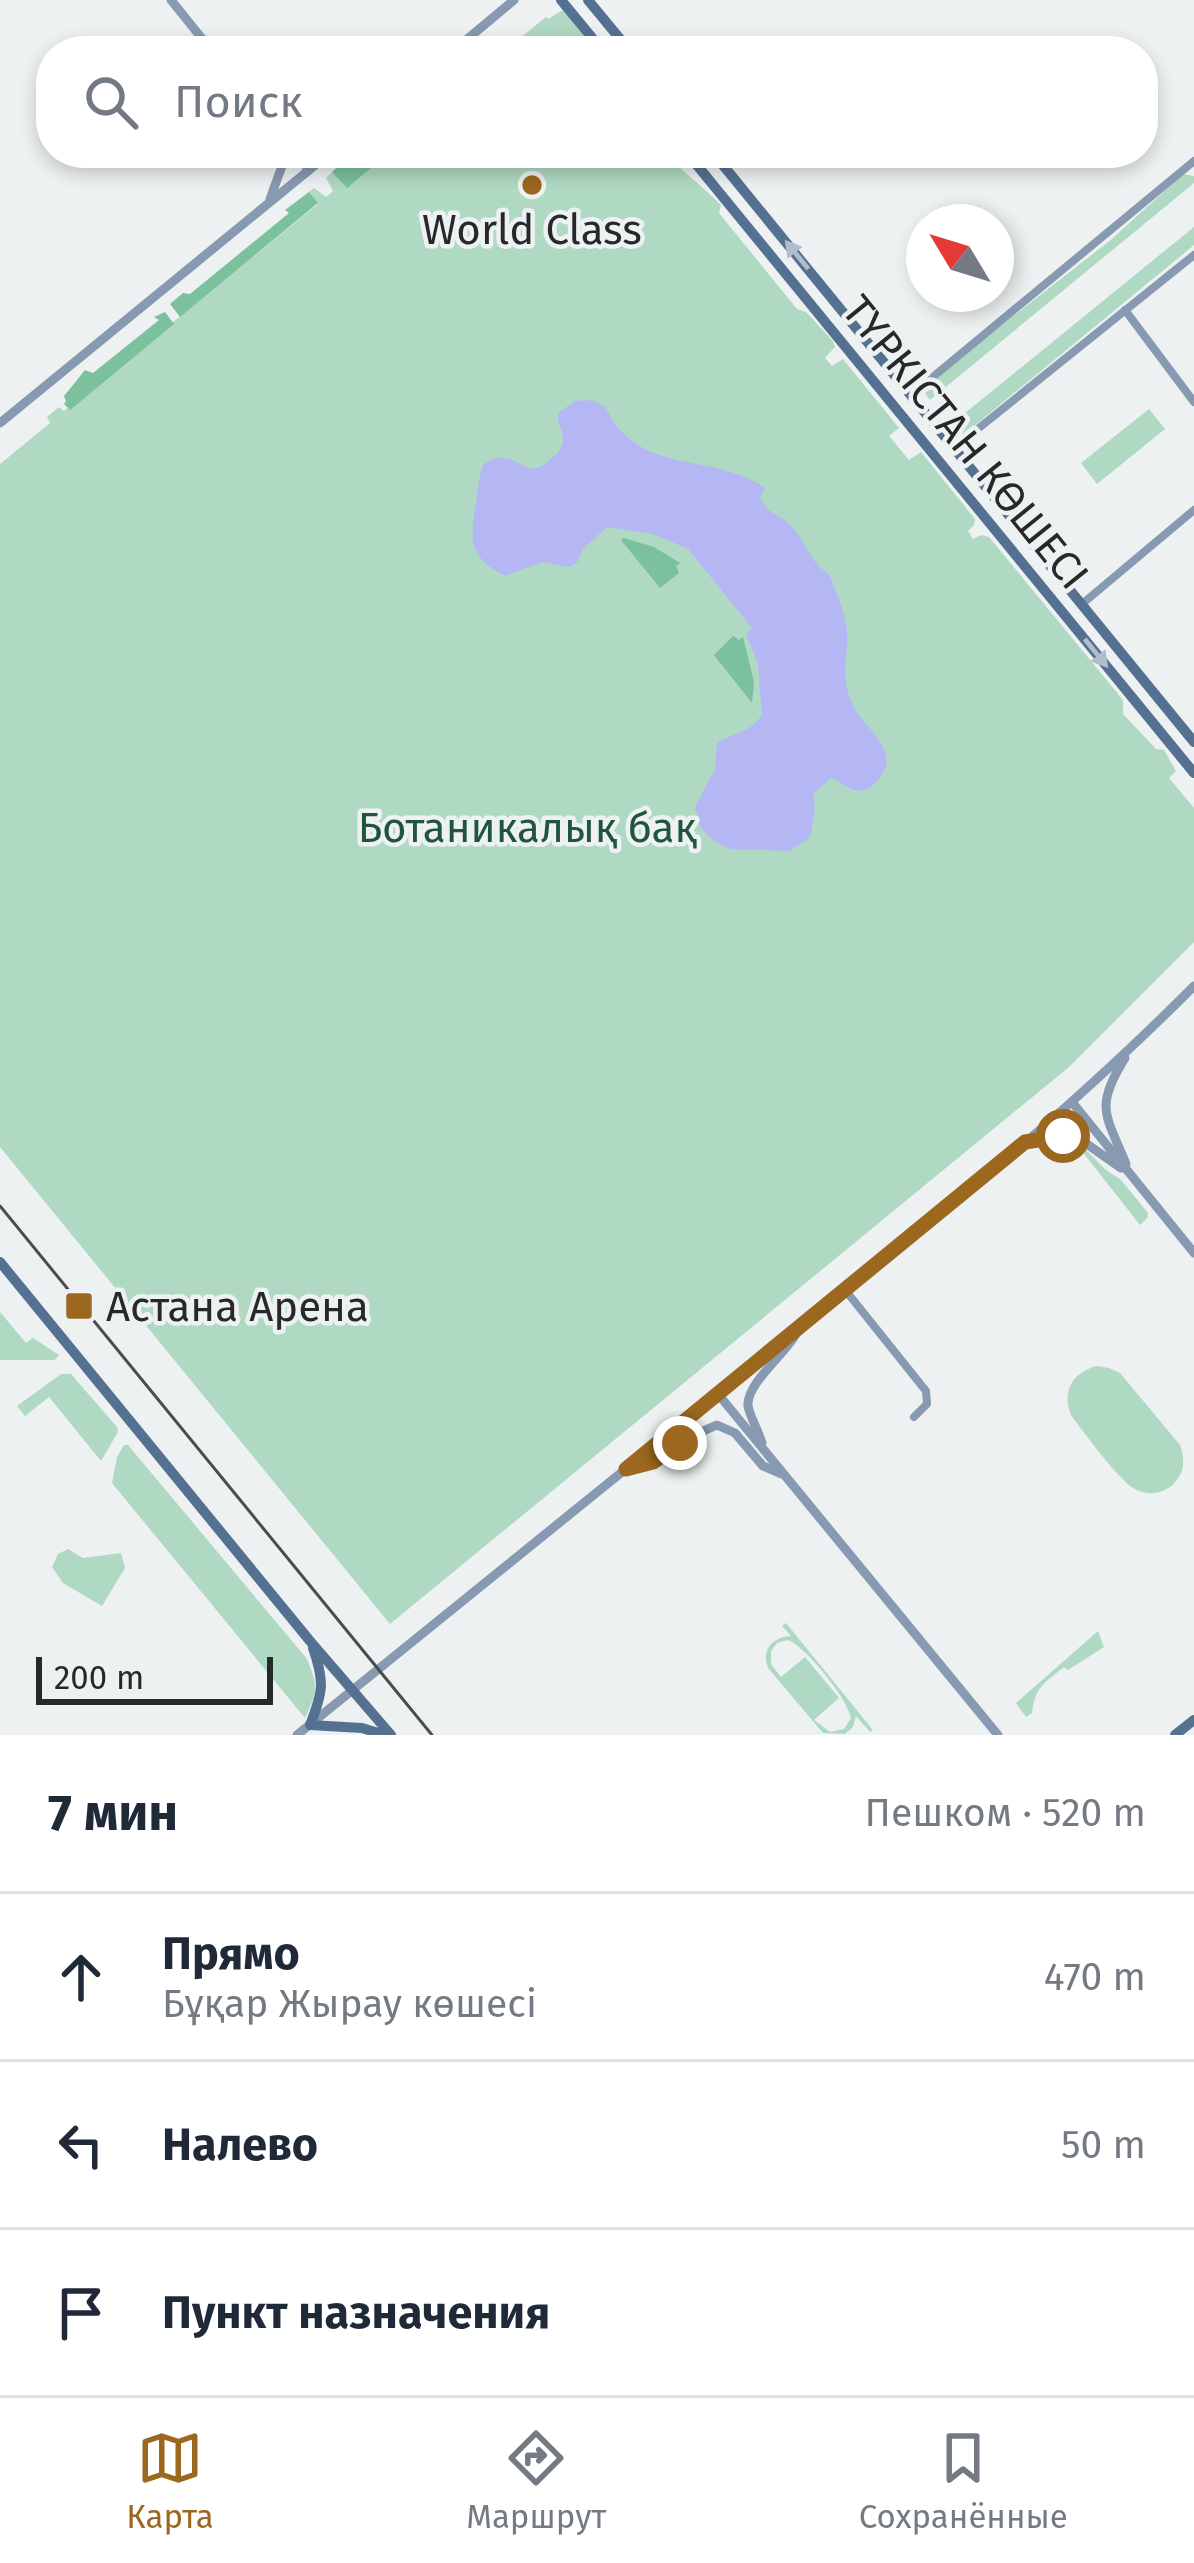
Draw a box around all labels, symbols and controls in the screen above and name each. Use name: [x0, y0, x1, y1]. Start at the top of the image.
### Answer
search box: [36, 36, 1158, 168]
icon: search: [78, 69, 144, 135]
text: Поиск: [174, 75, 303, 129]
marker: World Class: [519, 172, 545, 198]
north arrow: [906, 204, 1014, 312]
place label: World Class: [422, 205, 642, 255]
one-way arrow: [784, 240, 810, 270]
street label: ТҮРКІСТАН КӨШЕСІ: [832, 286, 1099, 599]
one-way arrow: [1083, 637, 1108, 668]
park label: Ботаникалық бақ: [358, 803, 697, 853]
route start: [1036, 1109, 1090, 1163]
place label: Астана Арена: [106, 1282, 369, 1332]
marker: Астана Арена: [63, 1290, 95, 1322]
route end: [653, 1416, 707, 1470]
scale bar: [36, 1651, 273, 1704]
text: 200 m: [54, 1658, 144, 1698]
text: 7 мин: [48, 1782, 178, 1844]
text: Пешком · 520 m: [865, 1790, 1146, 1836]
text: Прямо: [162, 1927, 300, 1981]
icon: ahead: [48, 1944, 114, 2010]
text: 470 m: [1044, 1954, 1146, 2000]
text: Бұқар Жырау көшесі: [162, 1981, 537, 2027]
icon: left: [48, 2112, 114, 2178]
text: Налево: [162, 2118, 318, 2172]
text: 50 m: [1061, 2122, 1146, 2168]
icon: arrive: [48, 2280, 114, 2346]
text: Пункт назначения: [162, 2286, 550, 2340]
tab: Карта: [126, 2425, 214, 2537]
tab: Маршрут: [466, 2425, 606, 2537]
tab: Сохранённые: [859, 2425, 1068, 2537]

